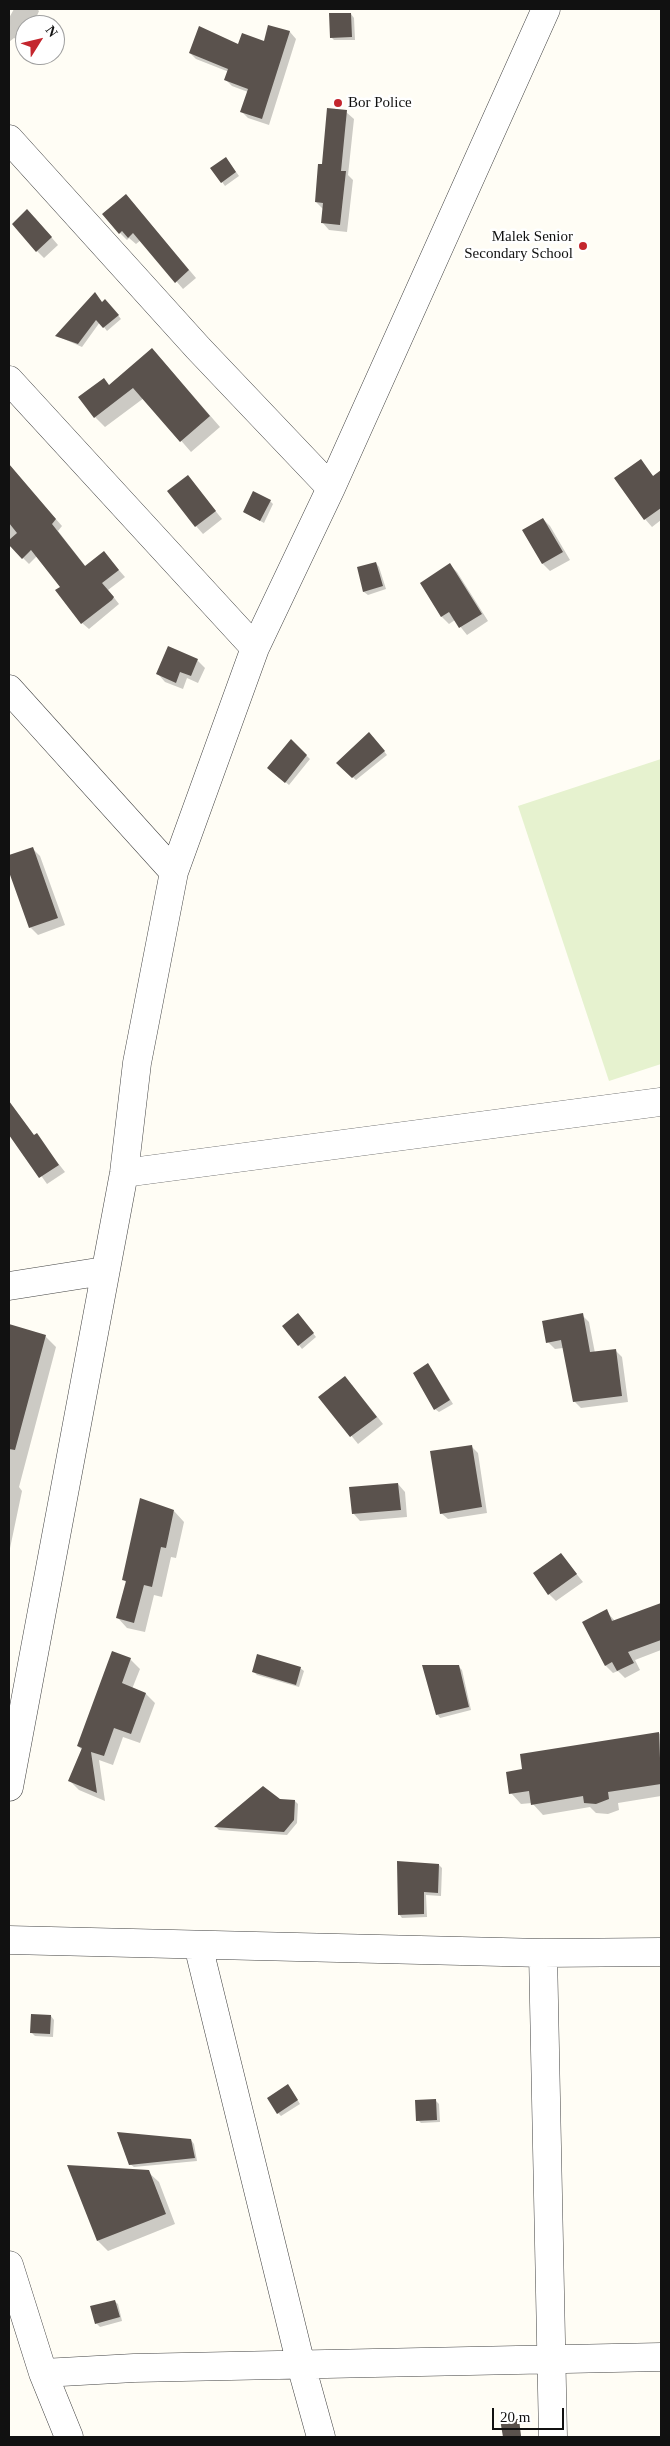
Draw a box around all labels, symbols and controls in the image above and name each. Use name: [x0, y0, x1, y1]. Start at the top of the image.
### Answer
north arrow: [15, 15, 65, 65]
text: N: [43, 23, 61, 40]
place label: Bor Police: [348, 94, 412, 112]
marker: Bor Police: [332, 97, 344, 109]
place label: Malek Senior Secondary School: [464, 228, 573, 263]
marker: Malek Senior Secondary School: [577, 240, 589, 252]
scale bar: [495, 2398, 568, 2430]
text: 20 m: [500, 2409, 530, 2425]

